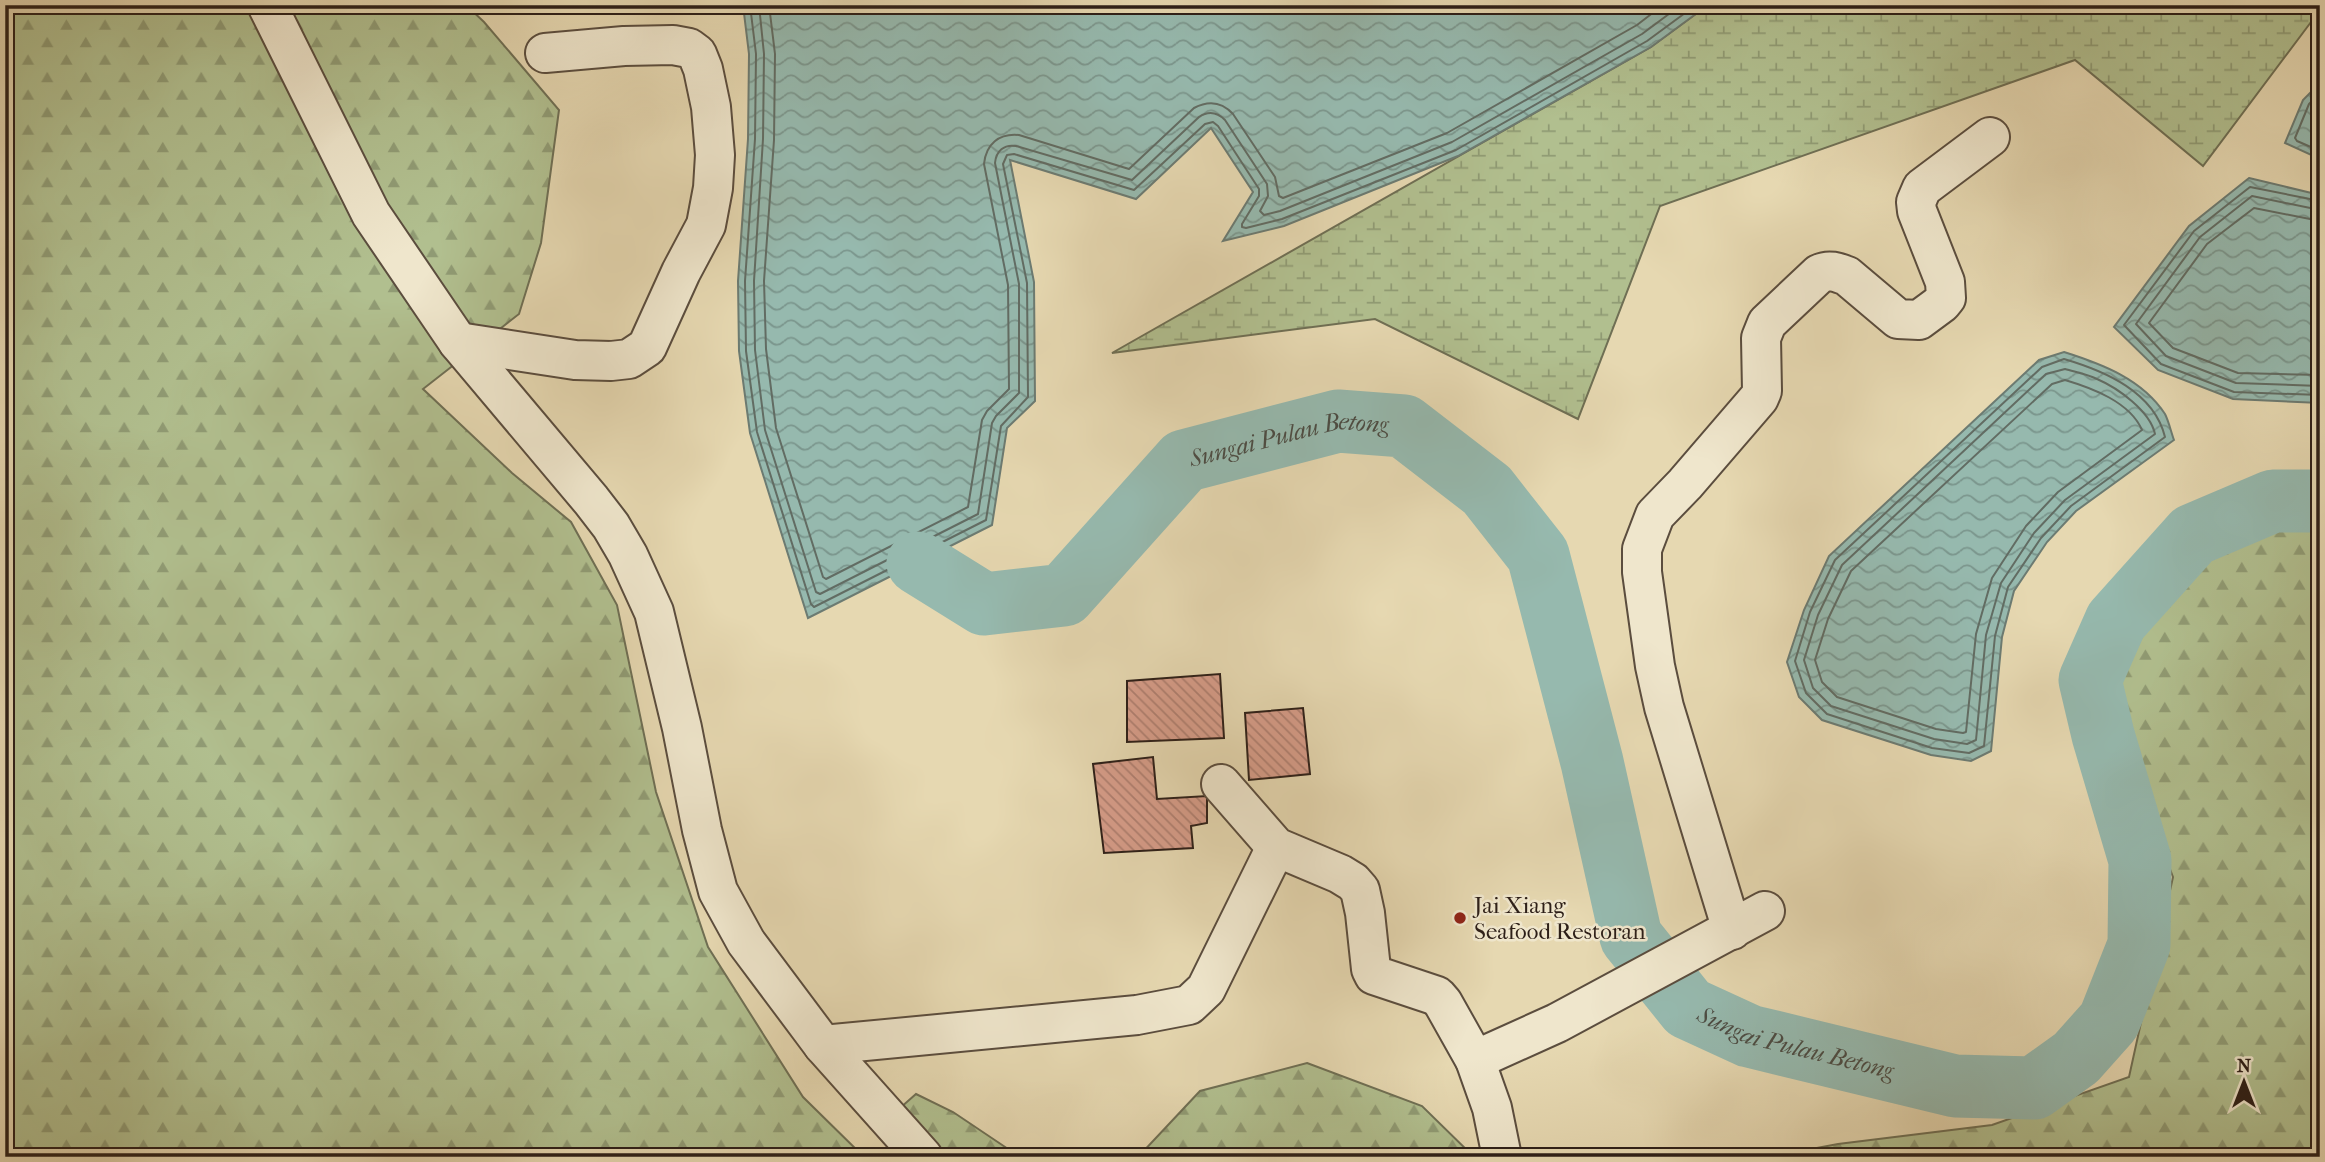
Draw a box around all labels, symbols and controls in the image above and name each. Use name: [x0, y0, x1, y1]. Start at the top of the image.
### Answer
water label: Sungai Pulau Betong: [1185, 407, 1390, 473]
place label: Jai Xiang Seafood Restoran: [1472, 892, 1646, 945]
marker: Jai Xiang Seafood Restoran: [1452, 910, 1468, 926]
water label: Sungai Pulau Betong: [1692, 1000, 1897, 1085]
north arrow: [2210, 1046, 2280, 1116]
text: N: [2237, 1055, 2252, 1077]

